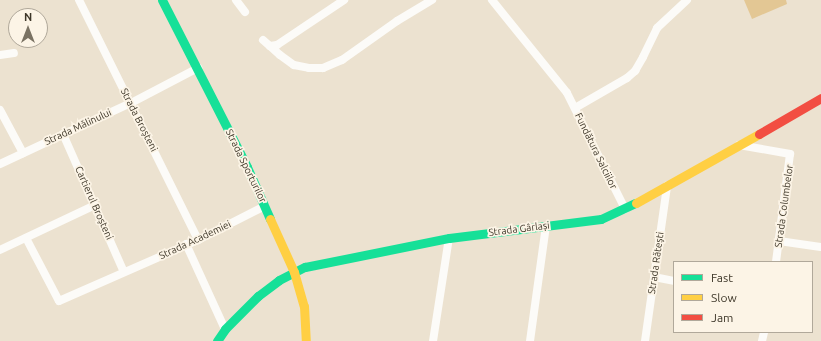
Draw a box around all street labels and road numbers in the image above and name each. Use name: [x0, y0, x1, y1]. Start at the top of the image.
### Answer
street label: Strada Broșteni: [118, 86, 160, 154]
street label: Strada Mălinului: [43, 106, 113, 148]
street label: Fundătura Salciilor: [572, 111, 620, 191]
street label: Strada Sporturilor: [223, 127, 269, 205]
street label: Cartierul Broșteni: [72, 164, 116, 242]
street label: Strada Columbelor: [772, 164, 796, 248]
street label: Strada Academiei: [157, 218, 233, 262]
street label: Strada Gârlași: [488, 219, 550, 239]
street label: Strada Rătești: [646, 231, 666, 295]

